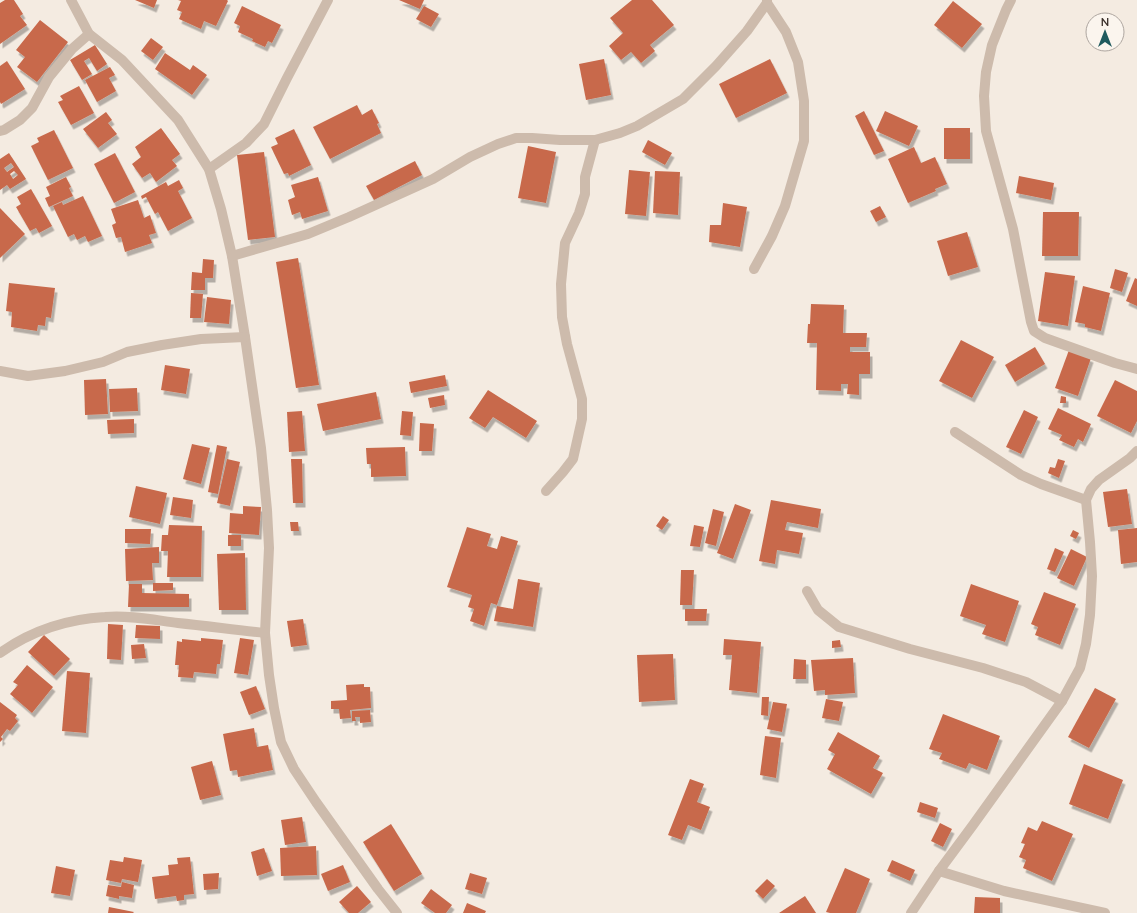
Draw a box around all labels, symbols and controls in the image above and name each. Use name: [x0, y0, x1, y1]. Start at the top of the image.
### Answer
north arrow: [1085, 12, 1125, 52]
text: N: [1101, 15, 1109, 28]

